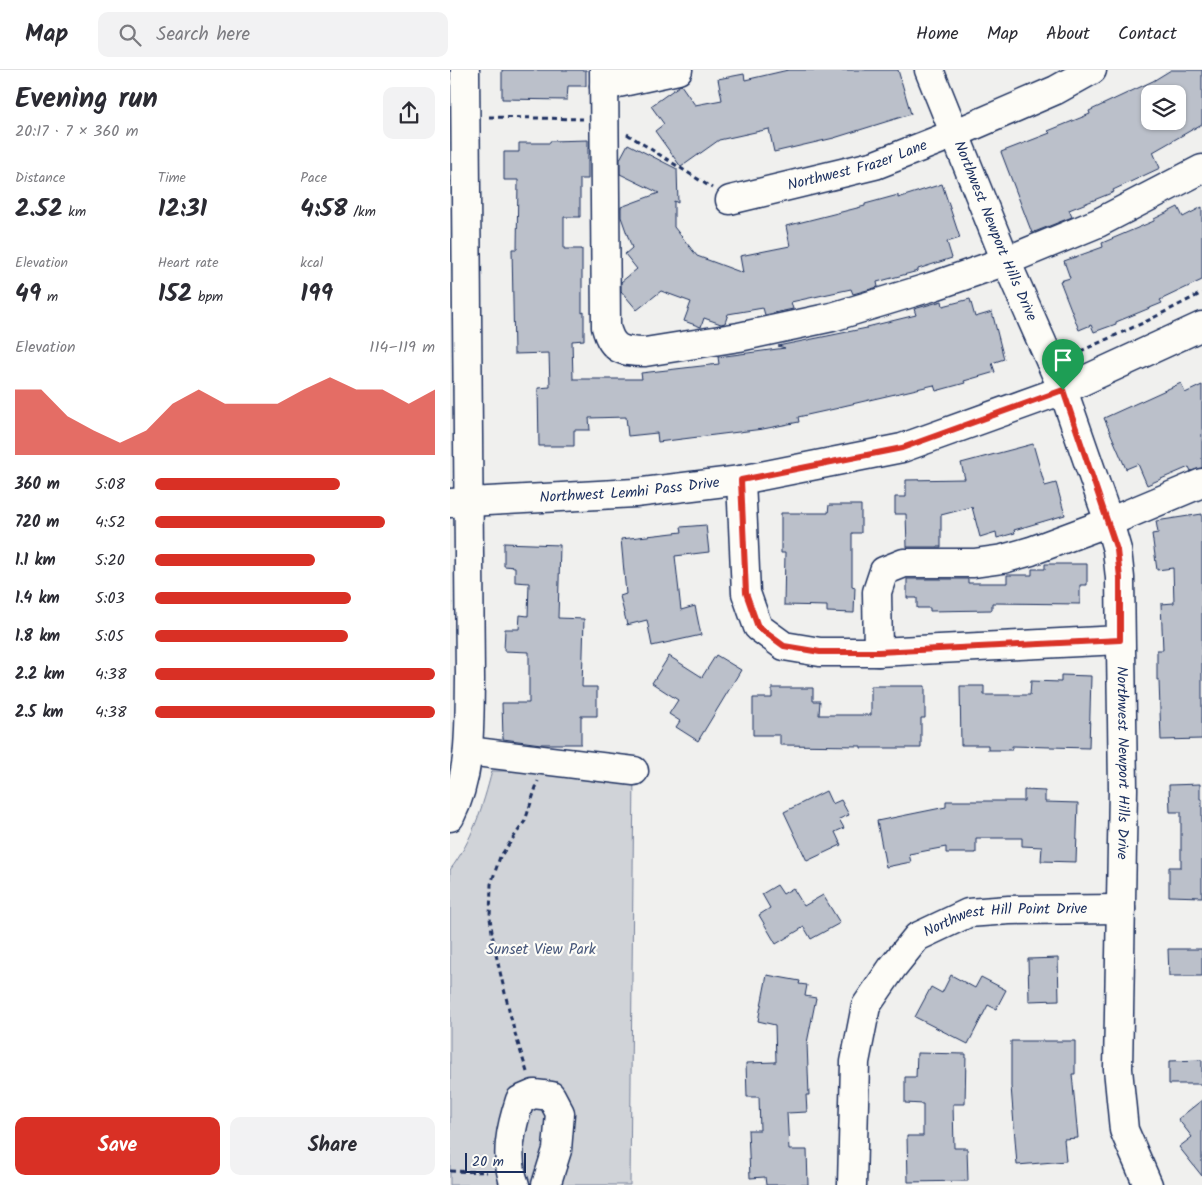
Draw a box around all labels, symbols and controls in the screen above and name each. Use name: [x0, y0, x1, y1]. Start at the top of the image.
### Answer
search box: [98, 12, 448, 57]
text: Map: [25, 15, 68, 54]
text: Search here: [156, 20, 250, 50]
text: Home: [916, 20, 959, 49]
text: Map: [987, 20, 1018, 49]
text: About: [1046, 20, 1090, 49]
text: Contact: [1118, 20, 1177, 49]
icon: search: [116, 21, 144, 49]
text: Evening run: [15, 77, 158, 122]
map controls: [1141, 85, 1186, 130]
button: layers: [1141, 85, 1186, 130]
button: share: [383, 87, 435, 139]
text: 20:17 · 7 × 360 m: [15, 119, 138, 144]
street label: Northwest Frazer Lane: [785, 134, 931, 198]
street label: Northwest Newport Hills Drive: [947, 137, 1043, 325]
text: Distance: [15, 167, 65, 189]
text: Time: [158, 167, 186, 189]
text: Pace: [300, 167, 327, 189]
text: 2.52: [15, 189, 63, 229]
text: 12:31: [158, 189, 207, 229]
text: 4:58: [300, 189, 348, 229]
text: km: [63, 201, 86, 223]
text: /km: [348, 201, 376, 223]
text: Elevation: [15, 252, 68, 274]
text: Heart rate: [158, 252, 219, 274]
text: kcal: [300, 252, 323, 274]
text: 49: [15, 274, 41, 314]
text: 152: [158, 274, 192, 314]
text: 199: [300, 274, 333, 314]
text: m: [41, 286, 58, 308]
text: bpm: [192, 286, 223, 308]
text: Elevation: [15, 335, 76, 360]
text: 114–119 m: [369, 335, 435, 360]
pin: [1042, 339, 1084, 390]
icon: arrive: [1049, 346, 1077, 374]
street label: Northwest Lemhi Pass Drive: [539, 471, 721, 510]
text: 360 m: [15, 472, 60, 497]
text: 5:08: [95, 472, 125, 497]
text: 720 m: [15, 510, 59, 535]
text: 4:52: [95, 510, 126, 535]
text: 1.1 km: [15, 548, 56, 573]
text: 5:20: [95, 548, 125, 573]
text: 1.4 km: [15, 586, 60, 611]
text: 5:03: [95, 586, 125, 611]
text: 1.8 km: [15, 624, 60, 649]
text: 5:05: [95, 624, 124, 649]
text: 2.2 km: [15, 662, 65, 687]
text: 4:38: [95, 662, 127, 687]
street label: Northwest Newport Hills Drive: [1109, 666, 1135, 860]
text: 2.5 km: [15, 700, 63, 725]
text: 4:38: [95, 700, 127, 725]
street label: Northwest Hill Point Drive: [919, 897, 1088, 944]
park label: Sunset View Park: [486, 938, 597, 962]
button: Save: [15, 1117, 220, 1175]
button: Share: [230, 1117, 435, 1175]
scale bar: [465, 1150, 526, 1173]
text: 20 m: [472, 1151, 504, 1173]

